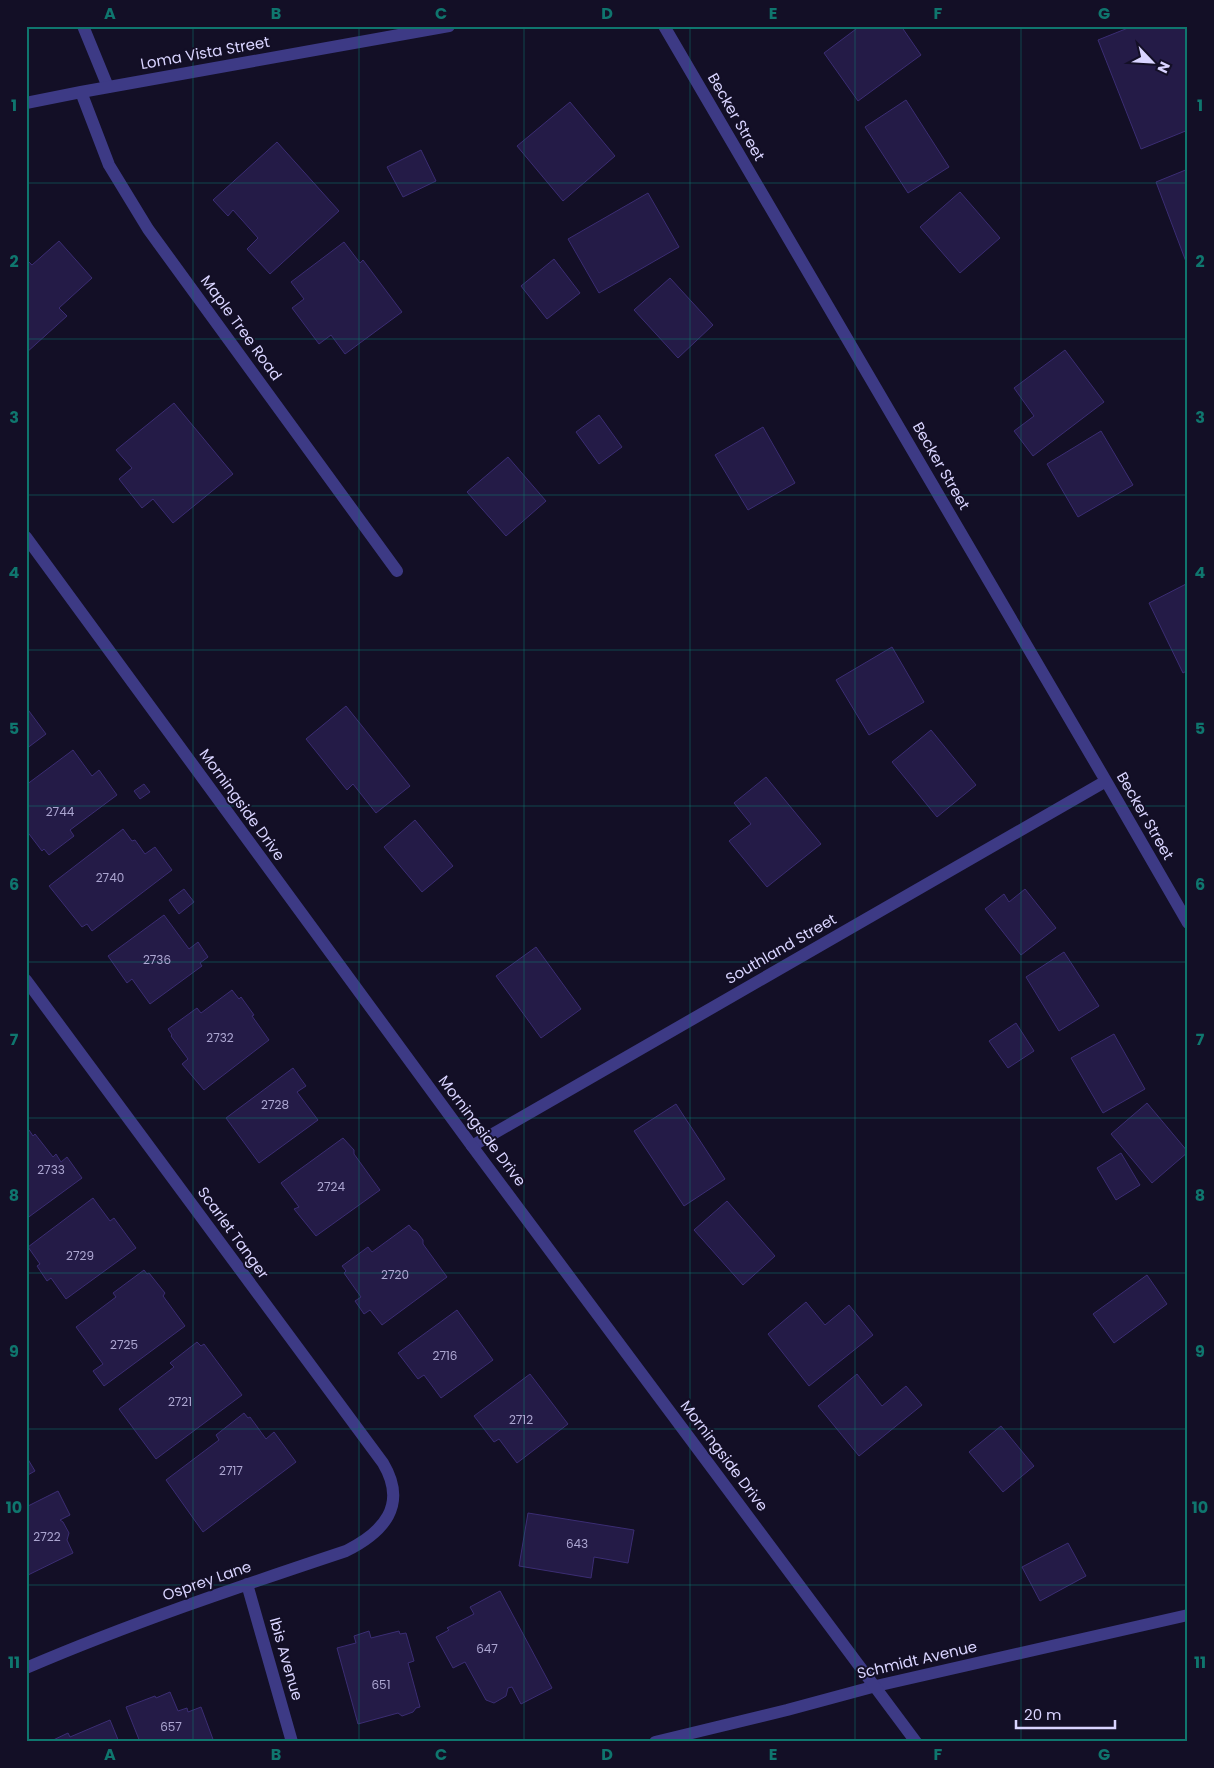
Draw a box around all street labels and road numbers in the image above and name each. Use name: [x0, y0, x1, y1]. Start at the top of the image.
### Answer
street label: Loma Vista Street: [139, 31, 271, 74]
street label: Becker Street: [703, 69, 770, 165]
street label: Maple Tree Road: [196, 271, 287, 385]
street label: Becker Street: [908, 418, 975, 514]
street label: Morningside Drive: [195, 744, 290, 865]
street label: Becker Street: [1112, 768, 1179, 864]
street label: Southland Street: [722, 908, 840, 989]
street label: Morningside Drive: [434, 1071, 531, 1190]
street label: Scarlet Tanger: [193, 1182, 274, 1283]
street label: Morningside Drive: [676, 1396, 773, 1515]
street label: Osprey Lane: [160, 1556, 254, 1606]
street label: Ibis Avenue: [265, 1615, 308, 1703]
street label: Schmidt Avenue: [855, 1635, 979, 1684]

